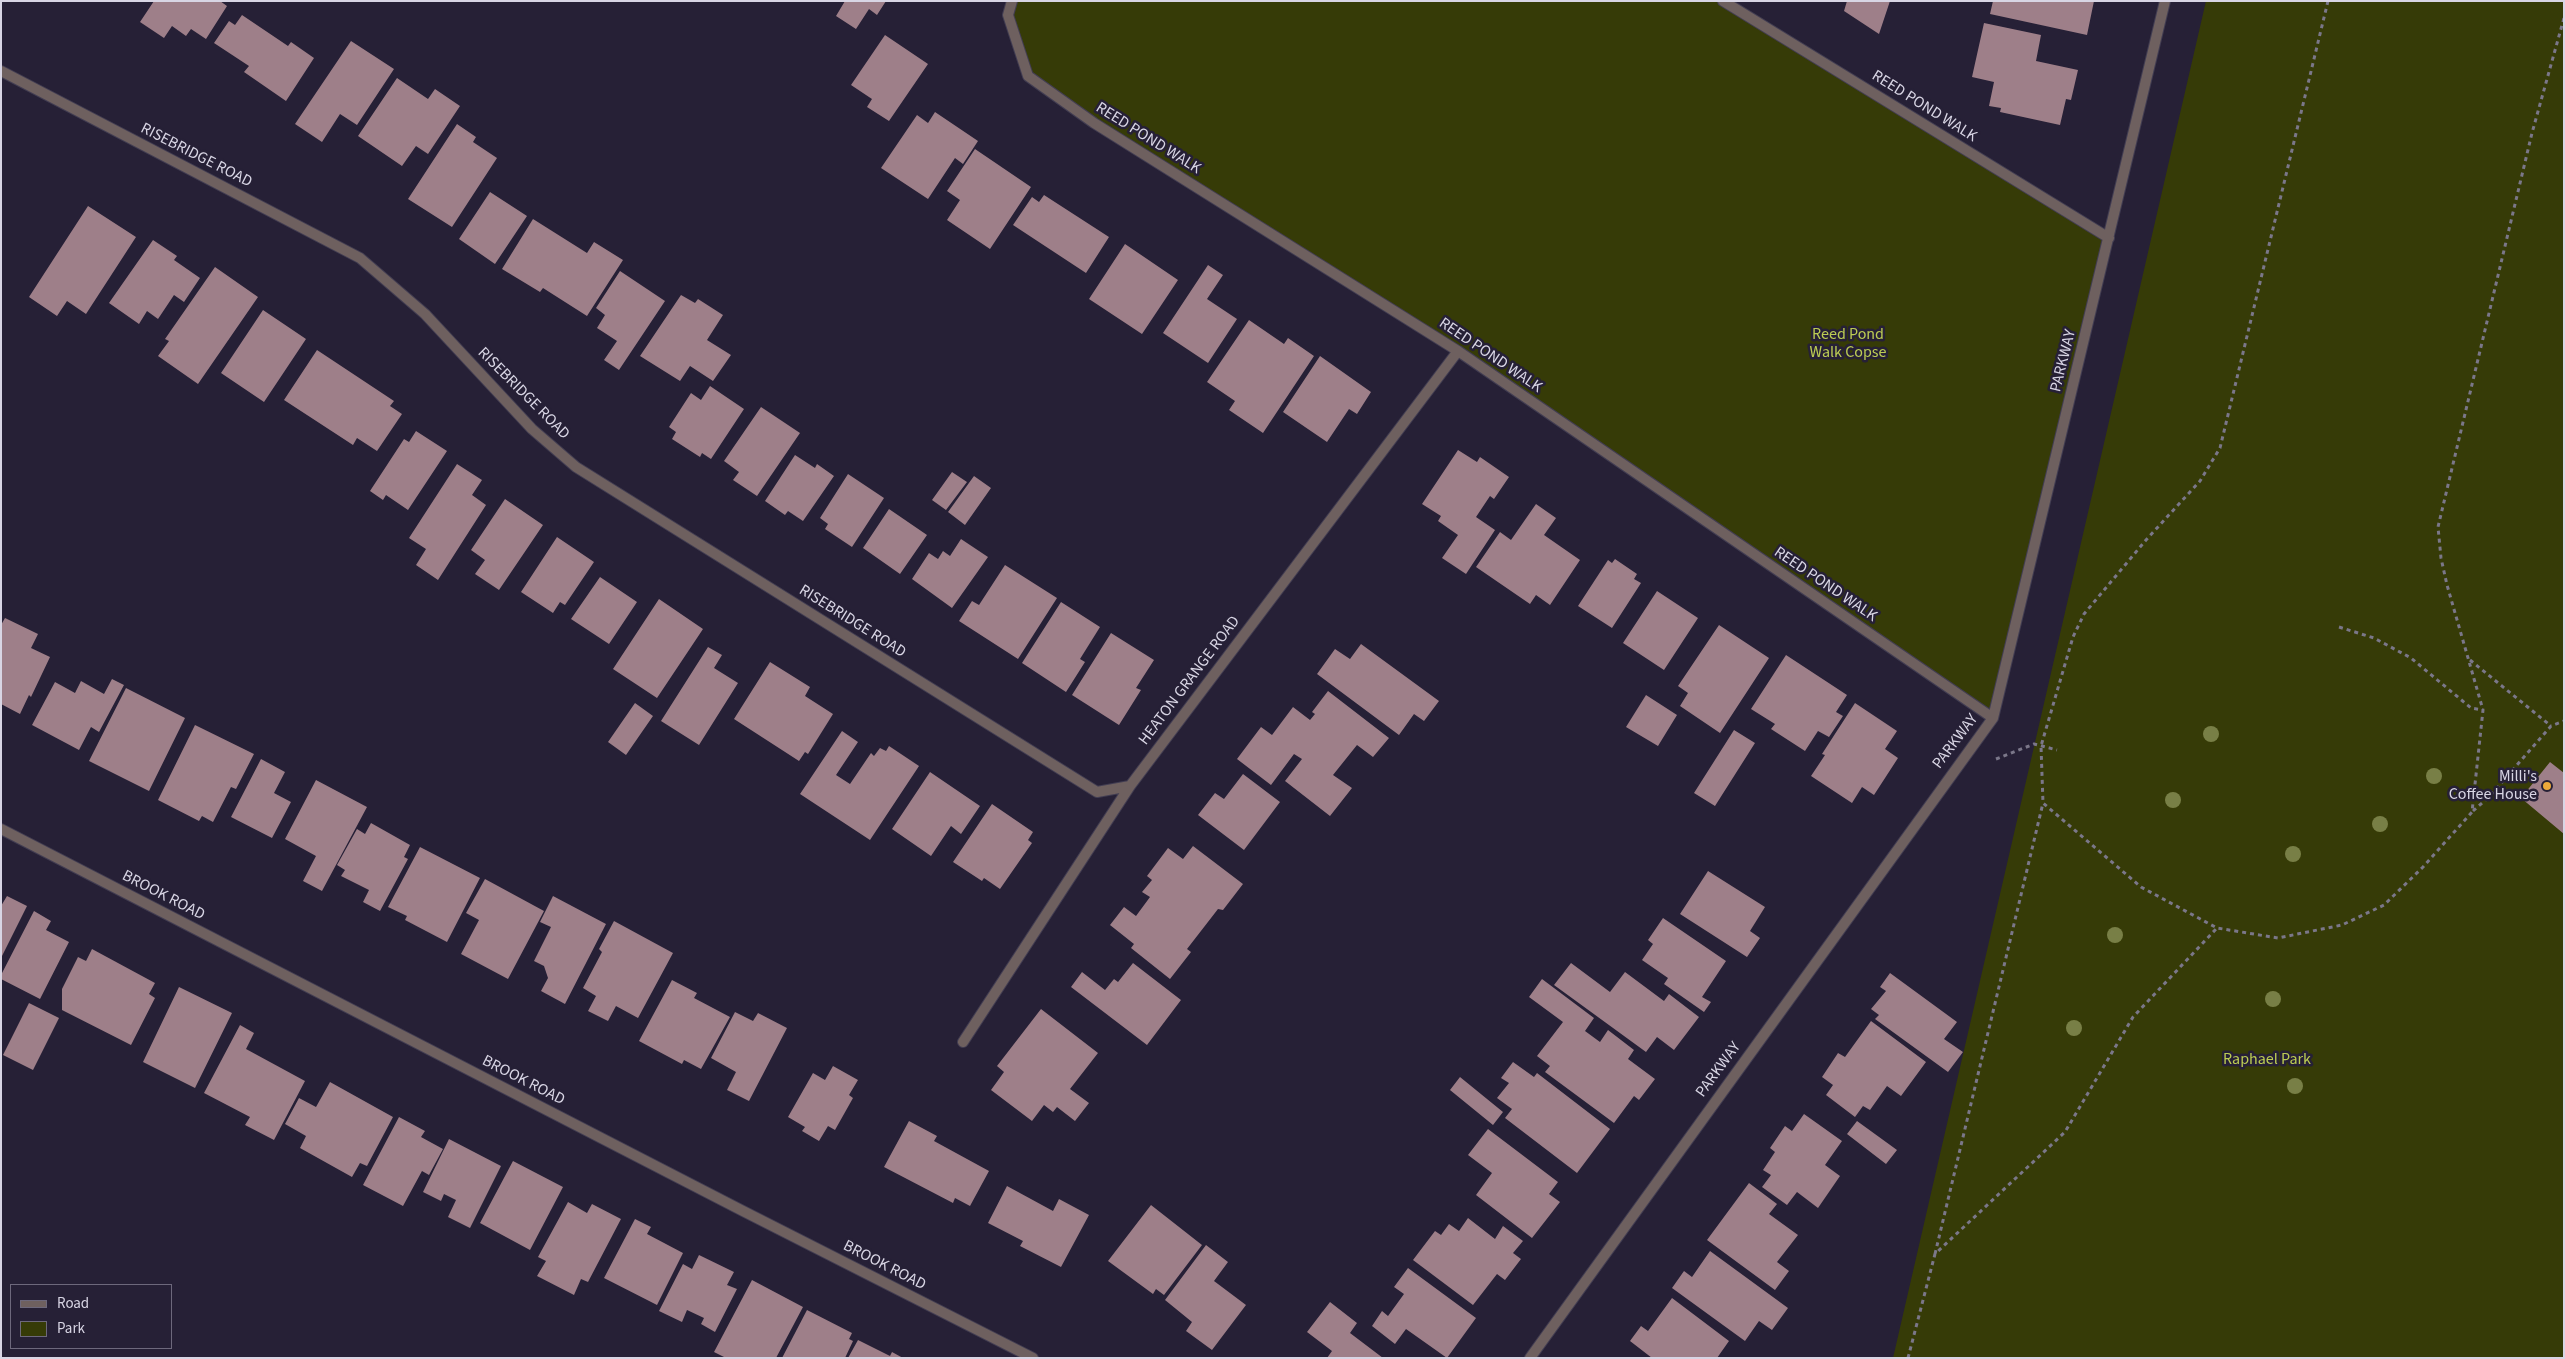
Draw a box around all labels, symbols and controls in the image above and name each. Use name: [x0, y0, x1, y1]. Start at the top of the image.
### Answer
street label: REED POND WALK: [1868, 67, 1980, 147]
street label: REED POND WALK: [1092, 99, 1204, 179]
street label: RISEBRIDGE ROAD: [137, 120, 255, 192]
street label: REED POND WALK: [1435, 314, 1545, 398]
park label: Reed Pond Walk Copse: [1810, 325, 1886, 363]
street label: PARKWAY: [2047, 328, 2081, 394]
street label: RISEBRIDGE ROAD: [473, 344, 573, 444]
street label: REED POND WALK: [1770, 543, 1880, 627]
street label: RISEBRIDGE ROAD: [795, 581, 909, 663]
street label: HEATON GRANGE ROAD: [1135, 613, 1245, 749]
street label: PARKWAY: [1929, 711, 1983, 773]
place label: Milli's Coffee House: [2449, 767, 2537, 805]
marker: Milli's Coffee House: [2541, 780, 2553, 792]
street label: BROOK ROAD: [118, 867, 208, 925]
street label: PARKWAY: [1692, 1039, 1746, 1101]
park label: Raphael Park: [2223, 1050, 2311, 1070]
street label: BROOK ROAD: [478, 1052, 568, 1110]
street label: BROOK ROAD: [839, 1237, 929, 1295]
legend: [10, 1284, 172, 1349]
text: Road: [57, 1293, 89, 1314]
text: Park: [57, 1318, 85, 1339]

